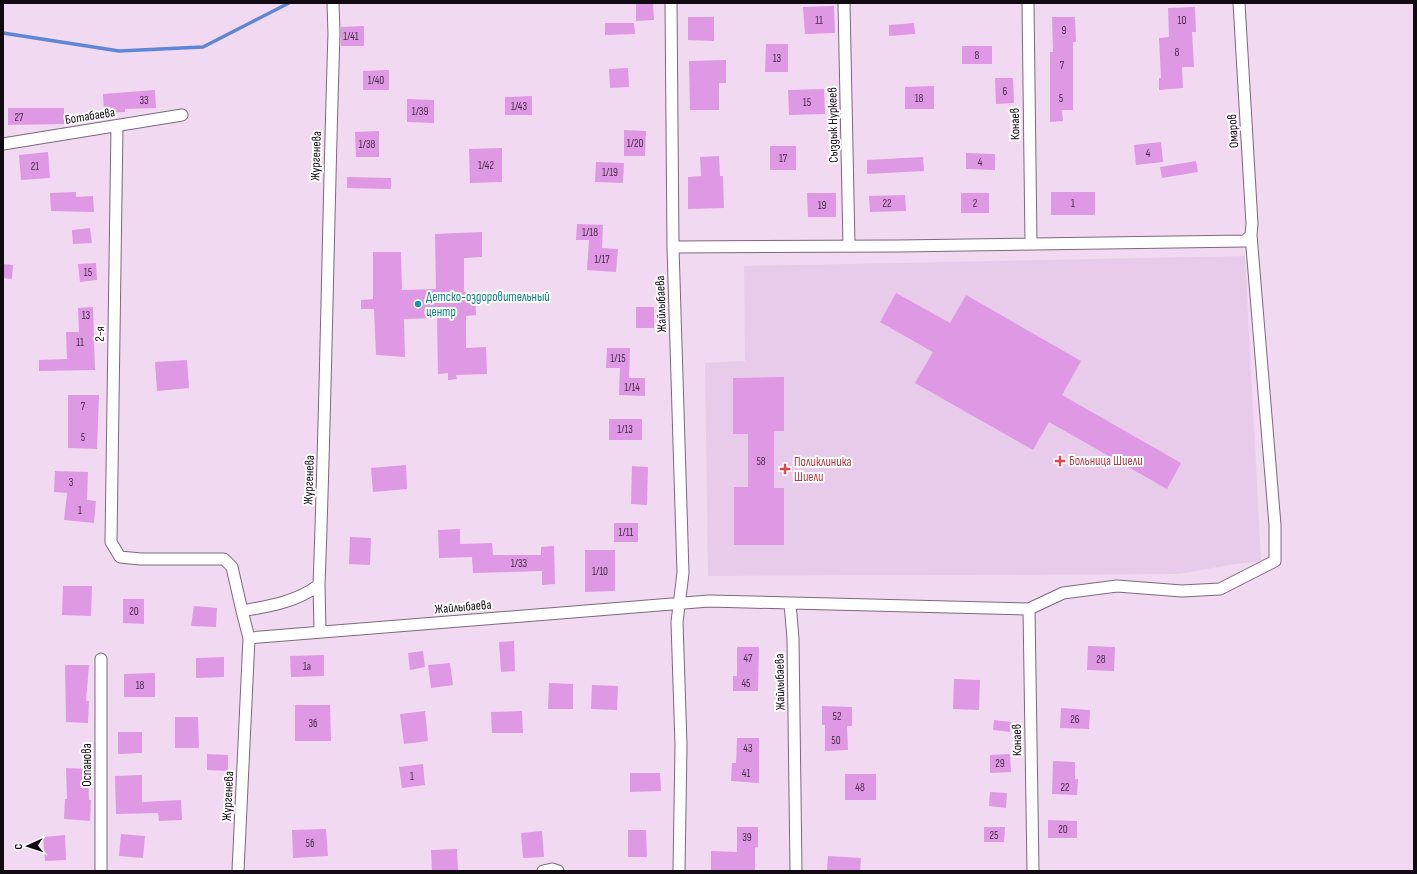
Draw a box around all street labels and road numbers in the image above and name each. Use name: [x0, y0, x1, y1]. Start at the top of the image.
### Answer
street label: Сыздык Нуркеев: [824, 87, 842, 163]
street label: Ботабаева: [64, 104, 116, 128]
street label: Конаев: [1007, 108, 1023, 140]
street label: Омаров: [1224, 114, 1242, 148]
street label: Жургенева: [307, 131, 325, 181]
street label: Жайлыбаева: [652, 275, 670, 333]
street label: 2-я: [92, 326, 108, 342]
street label: Жургенева: [300, 455, 318, 505]
street label: Жайлыбаева: [434, 597, 492, 617]
street label: Жайлыбаева: [772, 653, 788, 711]
street label: Конаев: [1009, 724, 1025, 756]
street label: Оспанова: [79, 743, 95, 787]
street label: Жургенева: [219, 771, 237, 821]

